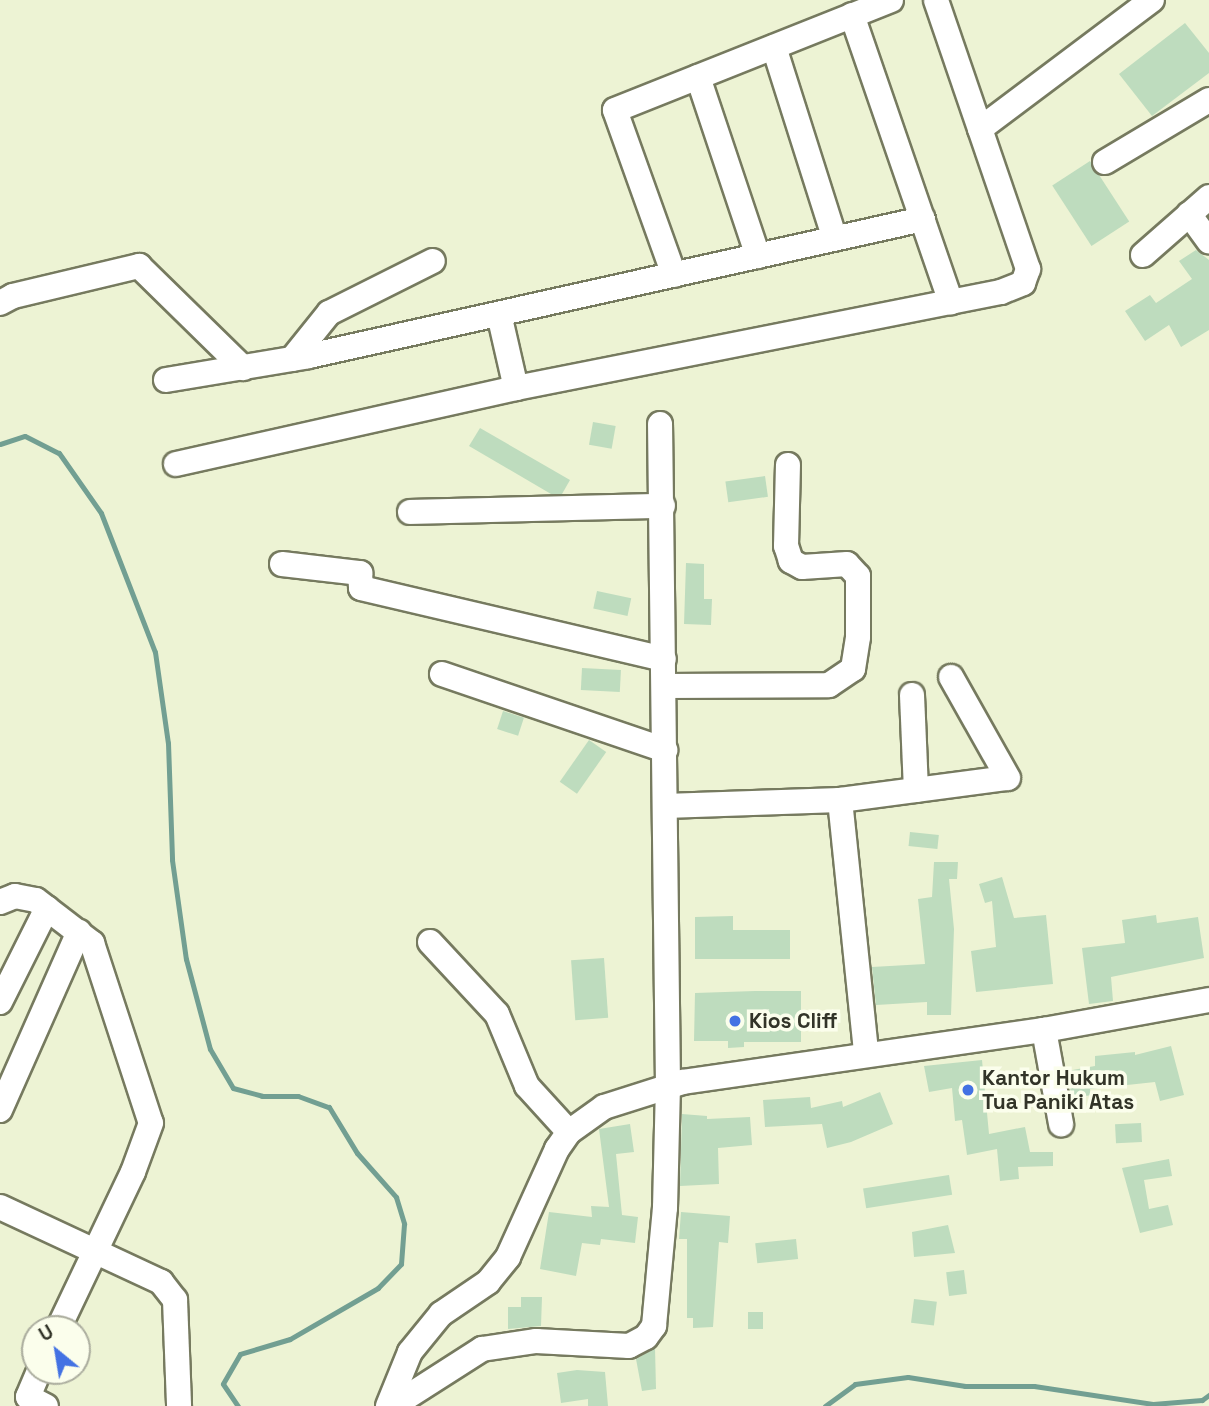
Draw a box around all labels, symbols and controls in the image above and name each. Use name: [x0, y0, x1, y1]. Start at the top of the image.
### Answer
place label: Kios Cliff: [749, 1008, 838, 1034]
marker: Kios Cliff: [727, 1013, 743, 1029]
place label: Kantor Hukum Tua Paniki Atas: [982, 1065, 1135, 1115]
marker: Kantor Hukum Tua Paniki Atas: [960, 1082, 976, 1098]
north arrow: [21, 1315, 91, 1385]
text: U: [34, 1319, 58, 1347]

